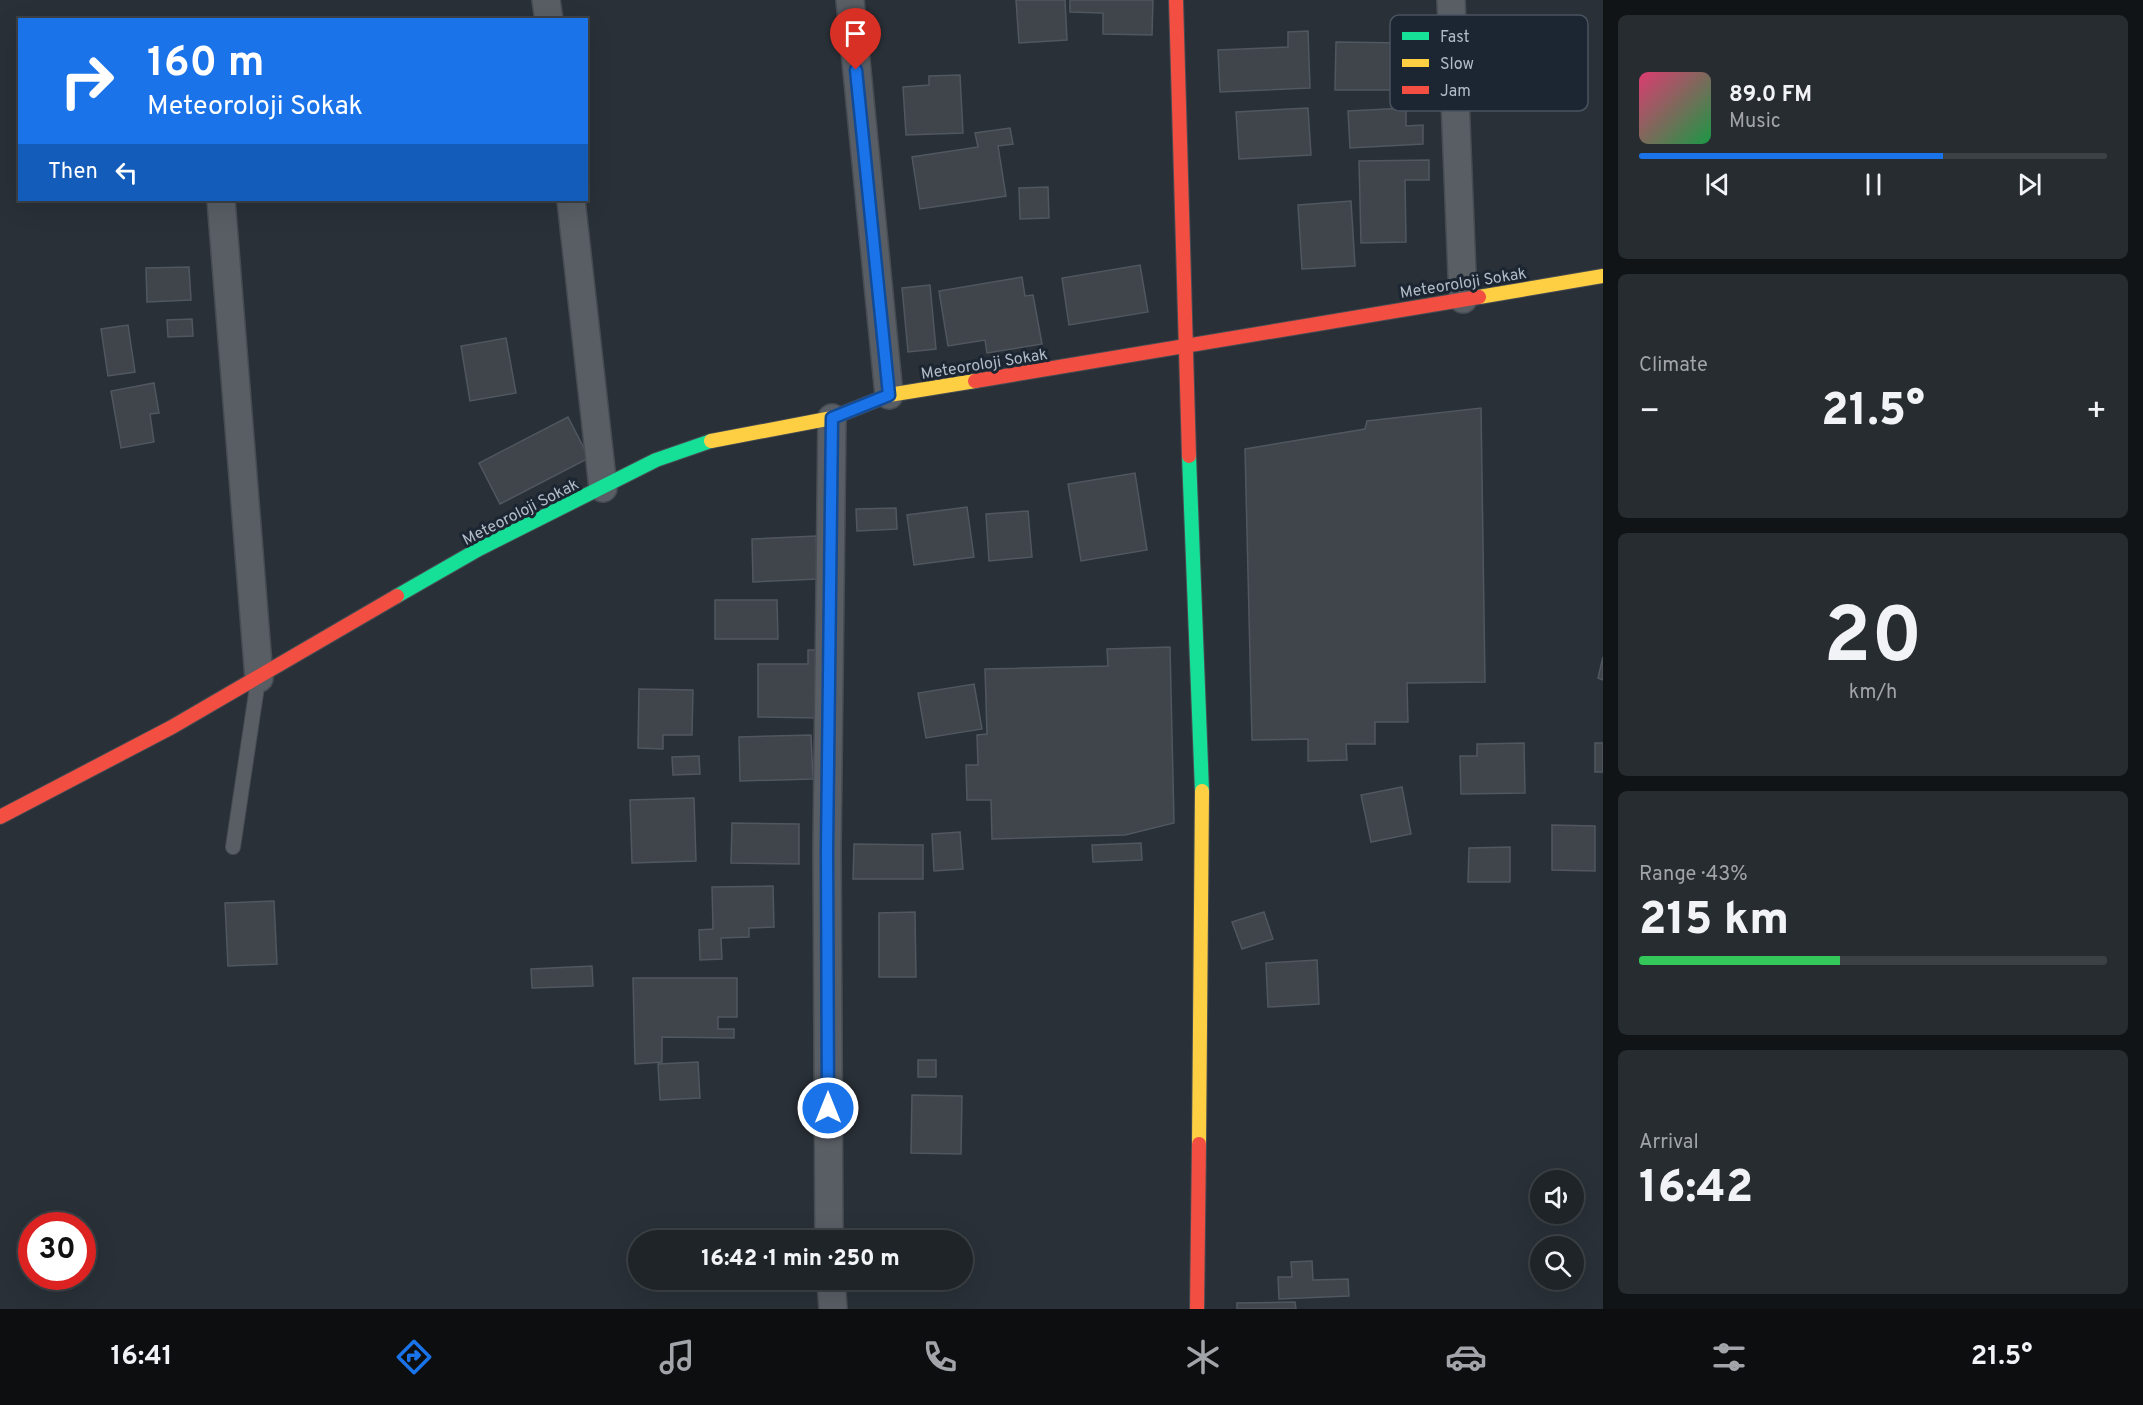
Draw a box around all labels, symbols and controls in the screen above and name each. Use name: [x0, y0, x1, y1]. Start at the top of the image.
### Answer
pin: [830, 8, 881, 70]
legend: [1390, 15, 1588, 111]
icon: arrive: [839, 17, 872, 50]
text: Fast: [1440, 28, 1470, 48]
text: 160 m: [147, 38, 265, 91]
icon: right: [48, 42, 126, 120]
text: Slow: [1440, 55, 1474, 75]
text: Jam: [1440, 82, 1471, 102]
text: 89.0 FM: [1729, 82, 1812, 109]
text: Meteoroloji Sokak: [147, 90, 363, 124]
text: Music: [1729, 109, 1781, 135]
icon: left: [110, 156, 143, 189]
text: Then: [48, 159, 98, 186]
icon: previous: [1701, 168, 1734, 201]
icon: pause: [1857, 168, 1890, 201]
icon: next: [2013, 168, 2046, 201]
street label: Meteoroloji Sokak: [1399, 264, 1528, 304]
street label: Meteoroloji Sokak: [920, 345, 1049, 385]
text: Climate: [1639, 353, 1708, 379]
text: 21.5°: [1821, 384, 1925, 441]
text: −: [1639, 392, 1660, 434]
text: +: [2086, 392, 2107, 434]
street label: Meteoroloji Sokak: [459, 475, 582, 551]
text: 20: [1824, 591, 1922, 690]
text: km/h: [1849, 680, 1897, 706]
text: Range · 43%: [1639, 862, 1748, 888]
text: 215 km: [1639, 893, 1789, 950]
position arrow: [796, 1076, 860, 1140]
text: Arrival: [1639, 1130, 1699, 1156]
text: 16:42: [1639, 1161, 1753, 1218]
map controls: [1530, 1170, 1584, 1290]
button: sound: [1530, 1170, 1584, 1224]
speed limit sign: 30: [18, 1212, 96, 1290]
button: search: [1530, 1236, 1584, 1290]
text: 16:42 · 1 min · 250 m: [701, 1246, 900, 1273]
icon: directions: [393, 1336, 435, 1378]
icon: music: [656, 1336, 698, 1378]
icon: phone: [919, 1336, 961, 1378]
icon: climate: [1182, 1336, 1224, 1378]
icon: car: [1445, 1336, 1487, 1378]
icon: filters: [1708, 1336, 1750, 1378]
text: 16:41: [110, 1340, 173, 1374]
text: 21.5°: [1971, 1340, 2033, 1374]

